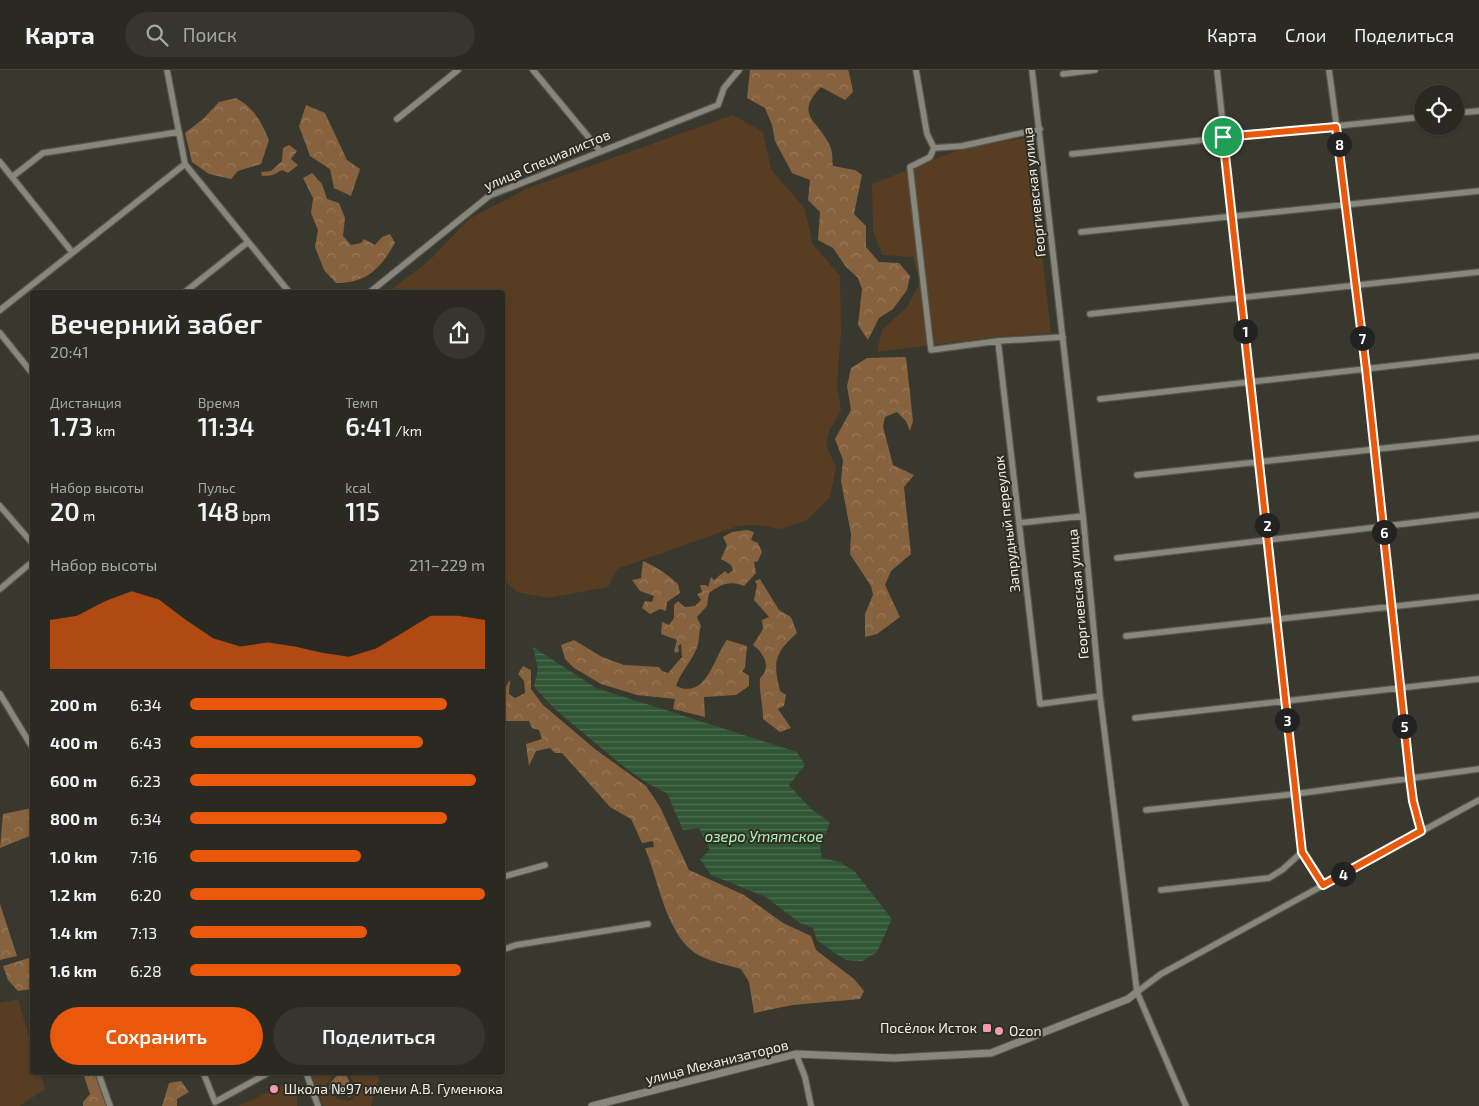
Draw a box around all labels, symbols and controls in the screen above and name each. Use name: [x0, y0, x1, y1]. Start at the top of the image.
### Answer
search box: [125, 12, 475, 57]
text: Карта: [25, 20, 95, 49]
icon: search: [143, 21, 171, 49]
text: Поиск: [183, 23, 237, 46]
text: Карта: [1207, 24, 1257, 46]
text: Слои: [1285, 24, 1326, 46]
text: Поделиться: [1354, 24, 1454, 46]
map controls: [1414, 85, 1464, 135]
button: locate: [1414, 85, 1464, 135]
pin: [1202, 116, 1244, 158]
icon: arrive: [1209, 123, 1237, 151]
street label: улица Специалистов: [481, 125, 613, 194]
street label: Георгиевская улица: [1018, 126, 1049, 258]
pin: 8: [1326, 132, 1352, 156]
text: 8: [1335, 136, 1344, 153]
text: Вечерний забег: [50, 306, 262, 340]
button: share: [433, 307, 485, 359]
pin: 1: [1232, 318, 1258, 344]
text: 1: [1242, 323, 1249, 340]
pin: 7: [1350, 326, 1374, 350]
text: 7: [1359, 330, 1366, 347]
text: 20:41: [50, 342, 89, 361]
text: Дистанция: [50, 394, 122, 411]
text: Время: [198, 394, 240, 411]
text: Темп: [345, 394, 378, 411]
text: 1.73: [50, 411, 93, 441]
text: 11:34: [198, 411, 255, 441]
text: 6:41: [345, 411, 392, 441]
text: km: [93, 422, 115, 439]
text: /km: [392, 422, 422, 439]
street label: Запрудный переулок: [990, 454, 1023, 594]
text: Набор высоты: [50, 479, 144, 496]
text: Пульс: [198, 479, 236, 496]
text: kcal: [345, 479, 371, 496]
text: 20: [50, 496, 80, 526]
text: 148: [198, 496, 239, 526]
text: 115: [345, 496, 380, 526]
text: m: [80, 507, 95, 524]
text: bpm: [239, 507, 271, 524]
pin: 2: [1254, 512, 1280, 538]
text: 2: [1263, 517, 1272, 534]
pin: 6: [1372, 520, 1396, 544]
text: 6: [1380, 524, 1389, 541]
street label: Георгиевская улица: [1063, 528, 1092, 660]
text: Набор высоты: [50, 555, 157, 574]
text: 211–229 m: [409, 555, 485, 574]
text: 200 m: [50, 695, 97, 714]
text: 6:34: [130, 695, 162, 714]
pin: 3: [1274, 708, 1300, 732]
text: 3: [1284, 712, 1291, 729]
pin: 5: [1392, 714, 1416, 738]
text: 5: [1401, 718, 1408, 735]
text: 400 m: [50, 733, 98, 752]
text: 6:43: [130, 733, 162, 752]
text: 600 m: [50, 771, 97, 790]
text: 6:23: [130, 771, 161, 790]
text: 800 m: [50, 809, 98, 828]
text: 6:34: [130, 809, 162, 828]
water label: озеро Утятское: [705, 827, 823, 845]
text: 1.0 km: [50, 847, 97, 866]
text: 7:16: [130, 847, 158, 866]
pin: 4: [1330, 862, 1356, 886]
text: 4: [1339, 866, 1348, 883]
text: 1.2 km: [50, 885, 97, 904]
text: 6:20: [130, 885, 162, 904]
text: 1.4 km: [50, 923, 97, 942]
text: 7:13: [130, 923, 157, 942]
text: 1.6 km: [50, 961, 97, 980]
text: 6:28: [130, 961, 162, 980]
button: Сохранить: [50, 1007, 263, 1065]
button: Поделиться: [273, 1007, 485, 1065]
place label: Посёлок Исток: [880, 1019, 977, 1036]
marker: Посёлок Исток: [981, 1022, 993, 1034]
place label: Ozon: [1009, 1022, 1042, 1039]
marker: Ozon: [993, 1025, 1005, 1037]
street label: улица Механизаторов: [644, 1036, 790, 1088]
place label: Школа №97 имени А.В. Гуменюка: [284, 1080, 503, 1097]
marker: Школа №97 имени А.В. Гуменюка: [268, 1083, 280, 1095]

